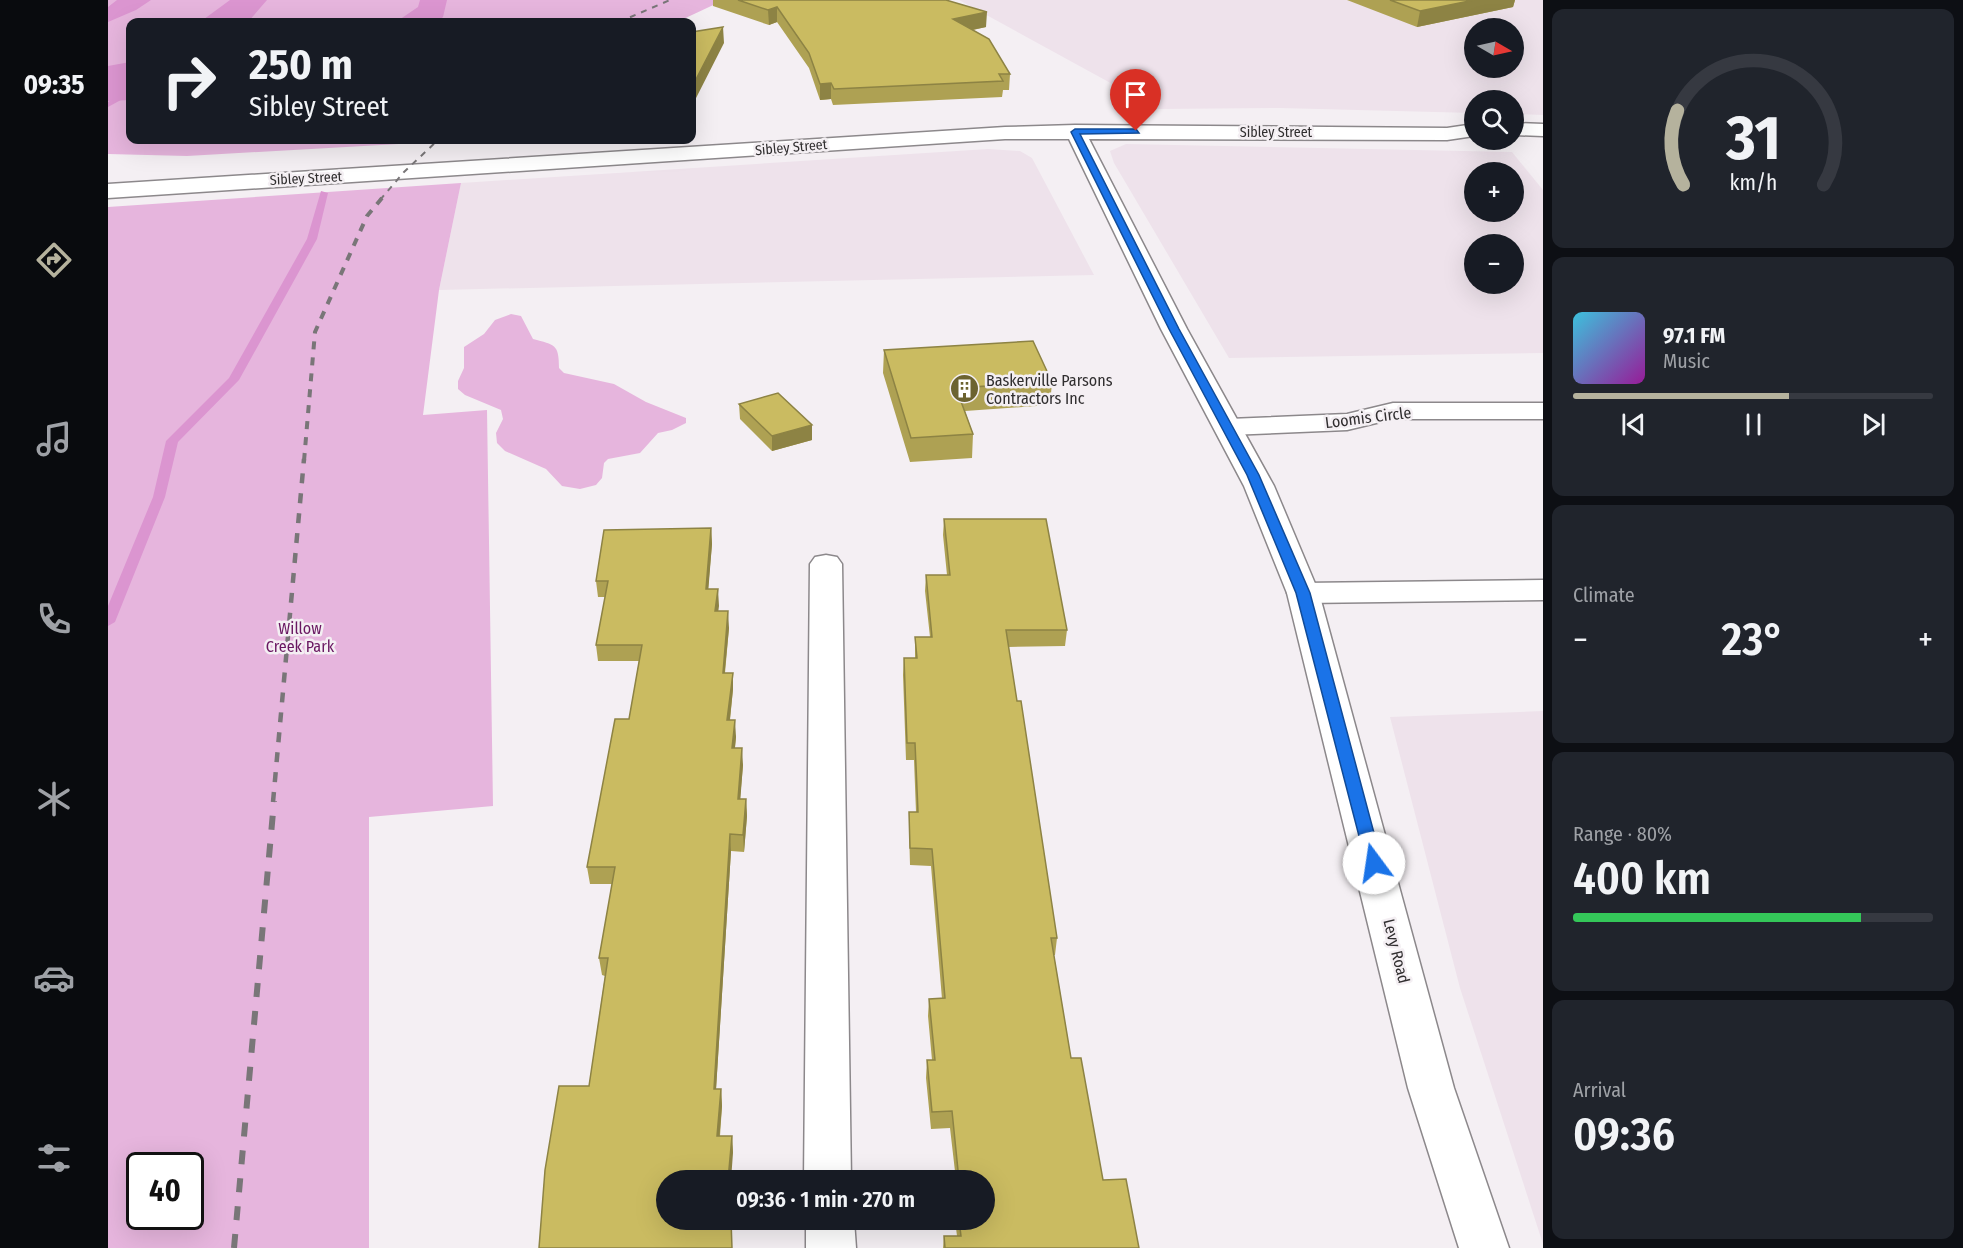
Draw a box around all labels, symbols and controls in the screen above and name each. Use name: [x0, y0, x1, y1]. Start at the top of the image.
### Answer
north arrow: [1464, 18, 1524, 78]
map controls: [1464, 18, 1524, 294]
text: 250 m: [249, 40, 353, 90]
icon: right: [150, 42, 228, 120]
text: 09:35: [23, 69, 85, 101]
pin: [1110, 69, 1161, 131]
icon: arrive: [1119, 78, 1152, 111]
button: search: [1464, 90, 1524, 150]
text: Sibley Street: [249, 91, 389, 123]
text: 31: [1725, 102, 1780, 177]
street label: Sibley Street: [1240, 124, 1313, 141]
street label: Sibley Street: [754, 136, 828, 159]
button: +: [1464, 162, 1524, 222]
street label: Sibley Street: [269, 168, 343, 189]
text: km/h: [1729, 171, 1777, 197]
button: −: [1464, 234, 1524, 294]
icon: directions: [33, 239, 75, 281]
text: 97.1 FM: [1663, 322, 1725, 349]
text: Music: [1663, 349, 1710, 373]
place label: Baskerville Parsons Contractors Inc: [986, 371, 1113, 408]
building icon: Baskerville Parsons Contractors Inc: [949, 373, 981, 405]
street label: Loomis Circle: [1324, 403, 1412, 432]
icon: previous: [1617, 408, 1650, 441]
icon: pause: [1737, 408, 1770, 441]
icon: next: [1857, 408, 1890, 441]
icon: music: [33, 418, 75, 460]
text: Climate: [1573, 583, 1635, 607]
icon: phone: [33, 598, 75, 640]
text: 23°: [1722, 613, 1784, 667]
park label: Willow Creek Park: [266, 619, 335, 656]
text: −: [1573, 620, 1588, 660]
text: +: [1918, 620, 1933, 660]
icon: climate: [33, 778, 75, 820]
text: Range · 80%: [1573, 822, 1672, 846]
position arrow: [1342, 831, 1406, 895]
text: 400 km: [1573, 852, 1711, 906]
street label: Levy Road: [1379, 917, 1414, 985]
icon: car: [33, 957, 75, 999]
text: Arrival: [1573, 1078, 1626, 1102]
text: 09:36: [1573, 1108, 1675, 1162]
icon: filters: [33, 1137, 75, 1179]
speed limit sign: 40: [126, 1152, 204, 1230]
text: 09:36 · 1 min · 270 m: [736, 1186, 915, 1213]

